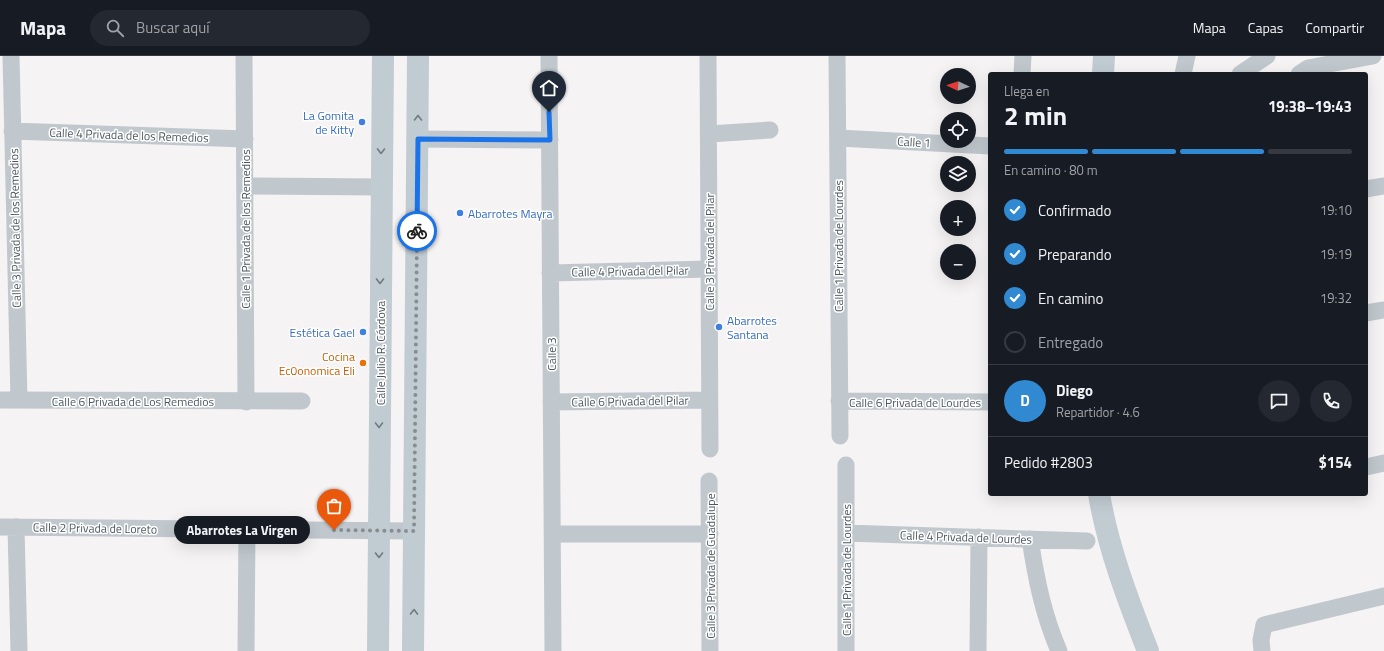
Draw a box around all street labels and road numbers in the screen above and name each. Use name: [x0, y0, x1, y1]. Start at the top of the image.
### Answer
street label: Calle 4 Privada de los Remedios: [49, 123, 209, 147]
street label: Calle 1: [897, 132, 931, 152]
street label: Calle 3 Privada de los Remedios: [4, 148, 26, 308]
street label: Calle 1 Privada de los Remedios: [236, 149, 255, 309]
street label: Calle 1 Privada de Lourdes: [829, 180, 848, 312]
street label: Calle 3 Privada del Pilar: [700, 193, 719, 311]
street label: Calle 4 Privada del Pilar: [571, 260, 689, 282]
street label: Calle Julio R. Córdova: [371, 301, 390, 405]
street label: Calle 3: [542, 337, 561, 371]
street label: Calle 6 Privada del Pilar: [571, 390, 689, 412]
street label: Calle 6 Privada de Los Remedios: [52, 392, 215, 411]
street label: Calle 6 Privada de Lourdes: [849, 393, 981, 412]
street label: Calle 3 Privada de Guadalupe: [701, 493, 720, 639]
street label: Calle 1 Privada de Lourdes: [837, 504, 856, 636]
street label: Calle 2 Privada de Loreto: [33, 517, 157, 539]
street label: Calle 4 Privada de Lourdes: [900, 525, 1033, 549]

